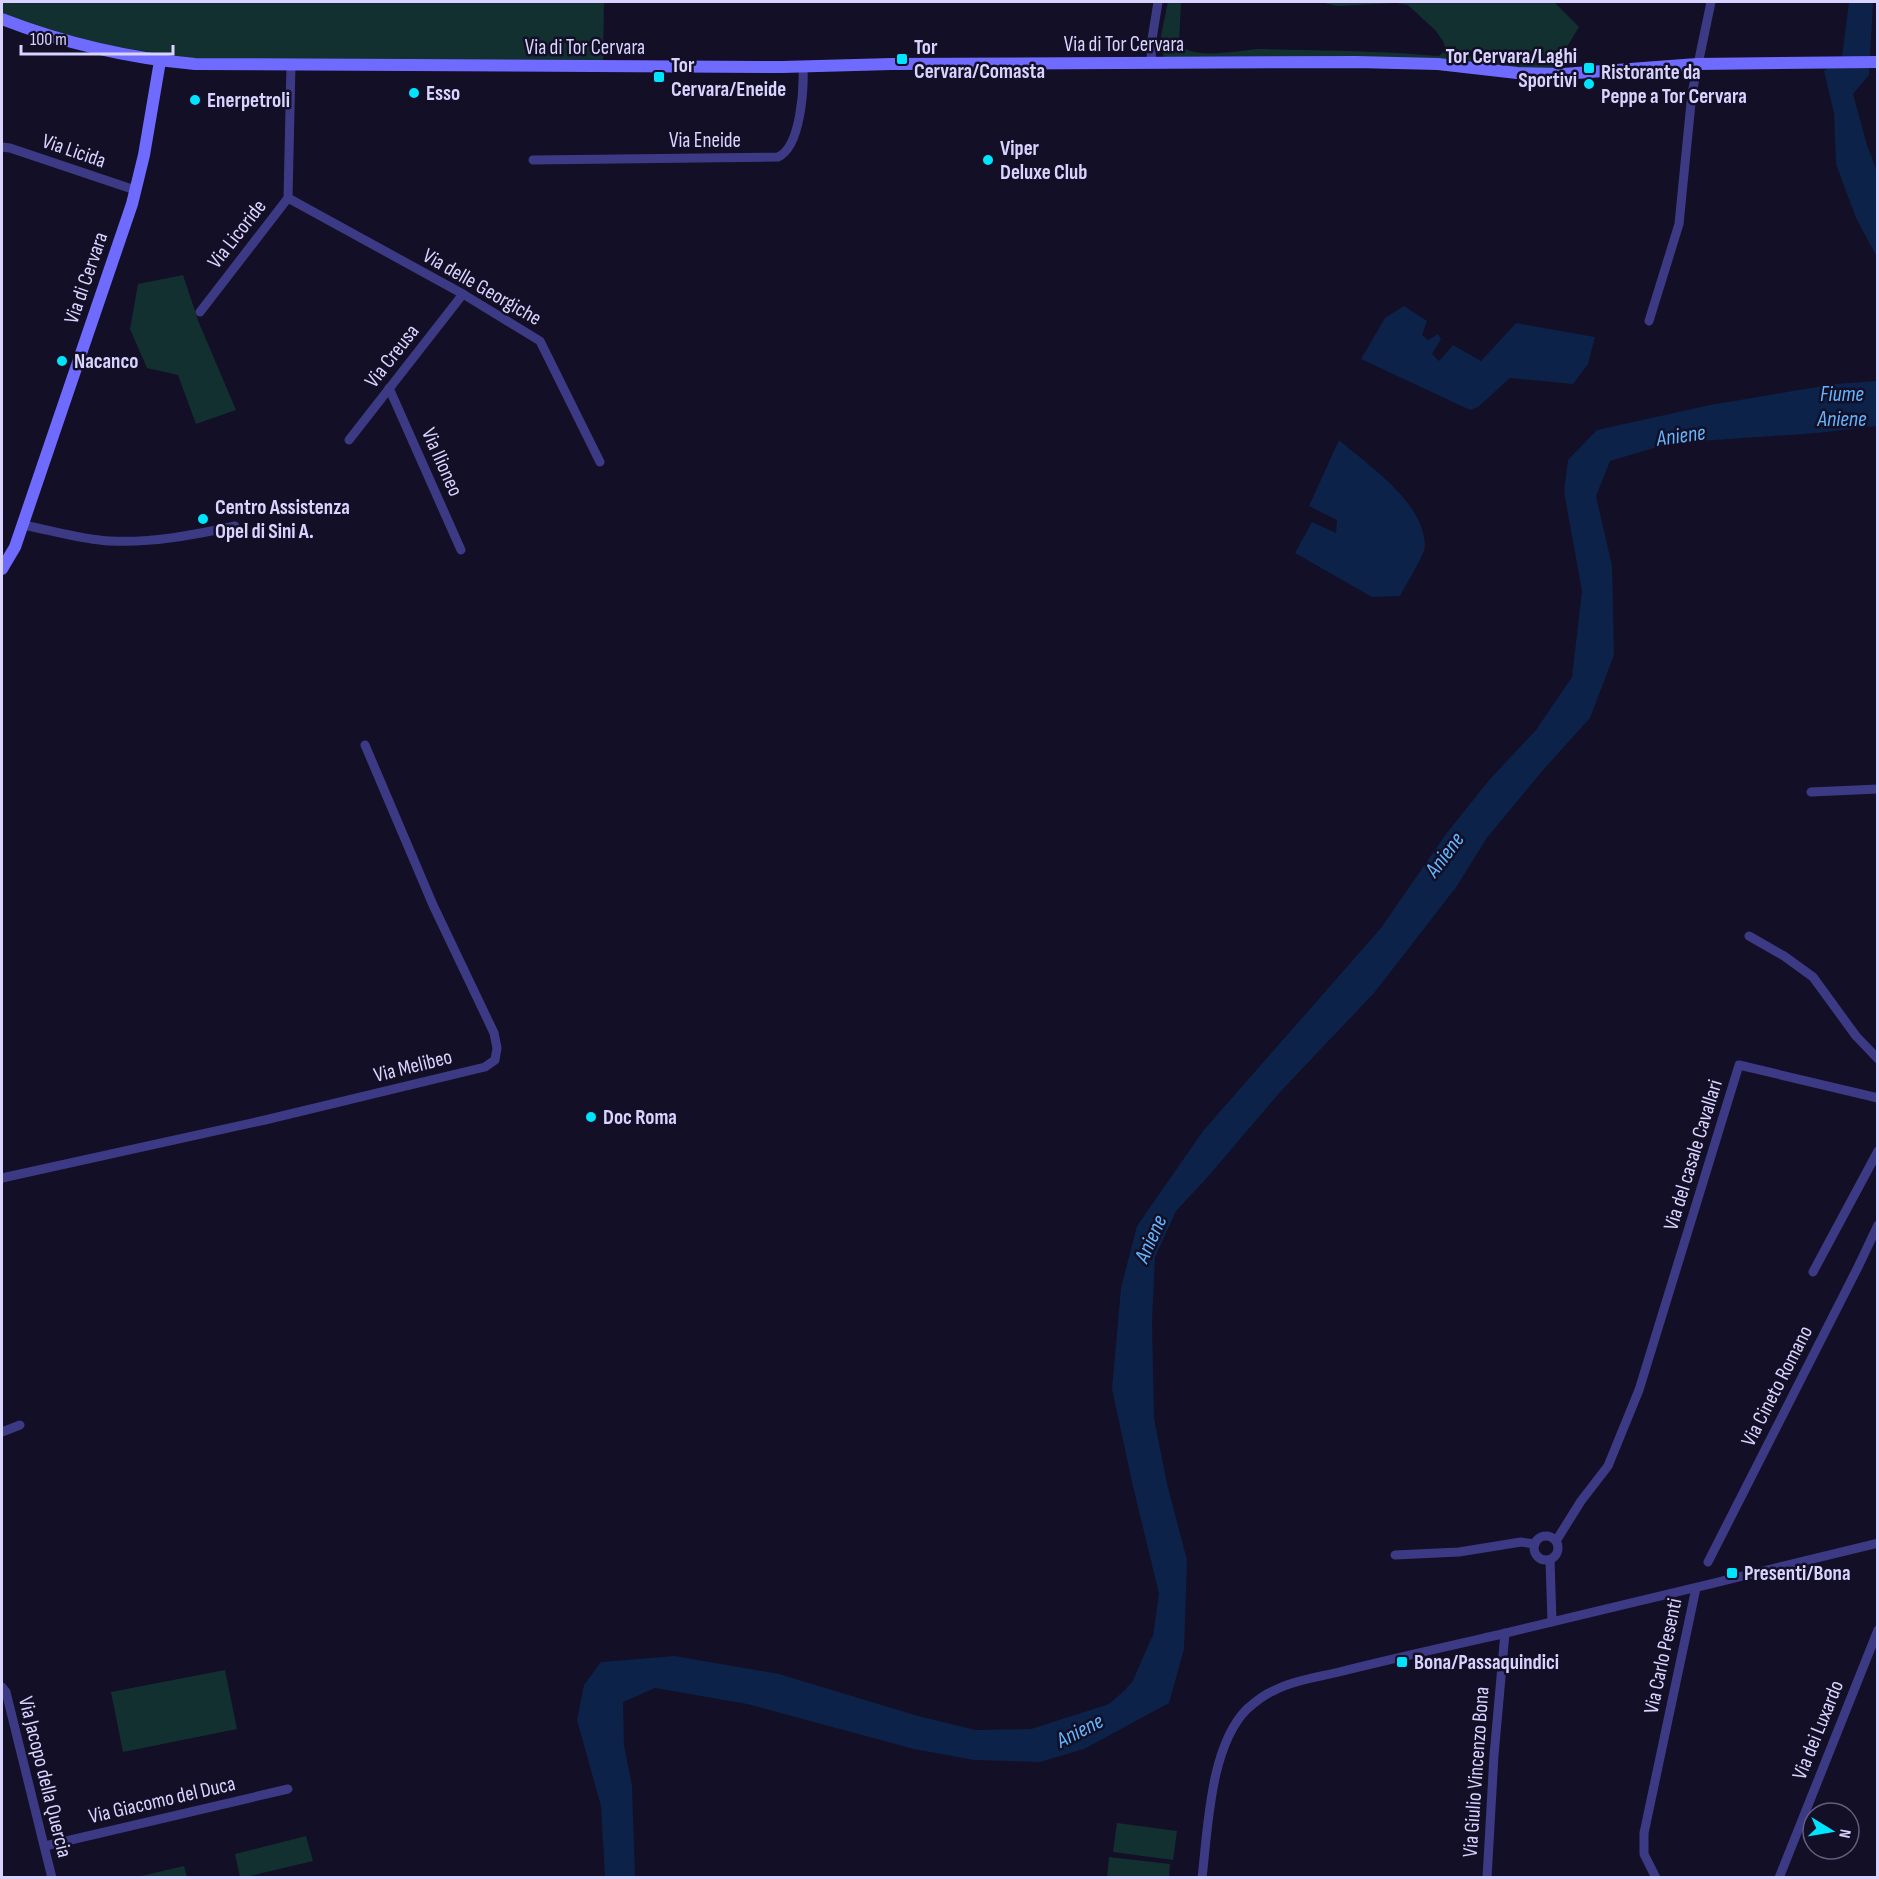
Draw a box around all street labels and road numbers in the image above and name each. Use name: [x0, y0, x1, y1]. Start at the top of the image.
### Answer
street label: Via di Tor Cervara: [1064, 32, 1184, 57]
street label: Via di Tor Cervara: [525, 35, 645, 60]
street label: Via Eneide: [669, 128, 741, 153]
street label: Via Licida: [39, 129, 109, 173]
street label: Via Licoride: [202, 195, 272, 273]
street label: Via di Cervara: [59, 229, 113, 327]
street label: Via delle Georgiche: [418, 243, 546, 331]
street label: Via Creusa: [360, 319, 424, 393]
street label: Via Ilioneo: [416, 424, 468, 500]
street label: Via Melibeo: [371, 1044, 455, 1088]
street label: Via del casale Cavallari: [1658, 1077, 1728, 1233]
street label: Via Cineto Romano: [1736, 1322, 1818, 1450]
street label: Via Carlo Pesenti: [1639, 1596, 1687, 1716]
street label: Via dei Luxardo: [1787, 1677, 1849, 1783]
street label: Via Giulio Vincenzo Bona: [1458, 1686, 1494, 1858]
street label: Via Jacopo della Quercia: [13, 1694, 77, 1860]
street label: Via Giacomo del Duca: [86, 1771, 238, 1829]

